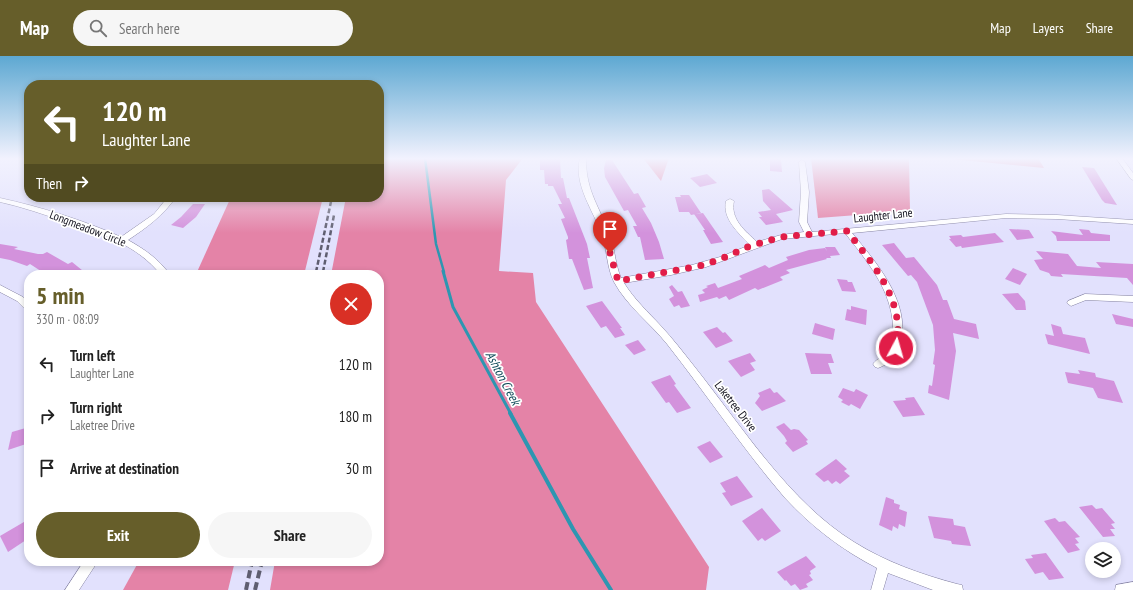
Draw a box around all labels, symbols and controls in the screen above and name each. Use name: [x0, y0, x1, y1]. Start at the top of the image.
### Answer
search box: [73, 10, 353, 46]
text: Map: [20, 16, 49, 40]
icon: search: [87, 17, 109, 39]
text: Search here: [119, 19, 180, 38]
text: Map: [990, 19, 1011, 37]
text: Layers: [1033, 19, 1064, 37]
text: Share: [1086, 19, 1113, 37]
text: 120 m: [102, 92, 166, 129]
icon: left: [36, 96, 88, 148]
text: Laughter Lane: [102, 128, 191, 151]
icon: right: [70, 172, 92, 194]
text: Then: [36, 174, 62, 193]
street label: Laughter Lane: [853, 204, 913, 226]
street label: Longmeadow Circle: [48, 207, 128, 249]
pin: [593, 212, 627, 253]
icon: arrive: [599, 218, 621, 240]
text: 5 min: [36, 280, 84, 311]
button: close: [330, 283, 372, 325]
text: 330 m · 08:09: [36, 311, 99, 328]
position arrow: [875, 327, 917, 369]
text: Turn left: [70, 346, 115, 365]
water label: Ashton Creek: [482, 348, 525, 410]
icon: left: [36, 353, 58, 375]
text: 120 m: [339, 355, 372, 374]
text: Laughter Lane: [70, 365, 134, 382]
street label: Laketree Drive: [712, 378, 760, 434]
text: Turn right: [70, 398, 122, 417]
icon: right: [36, 405, 58, 427]
text: 180 m: [339, 407, 372, 426]
text: Laketree Drive: [70, 417, 135, 434]
icon: arrive: [36, 457, 58, 479]
text: Arrive at destination: [70, 459, 179, 478]
text: 30 m: [346, 459, 372, 478]
button: Exit: [36, 512, 200, 558]
button: Share: [208, 512, 372, 558]
map controls: [1085, 542, 1121, 578]
button: layers: [1085, 542, 1121, 578]

